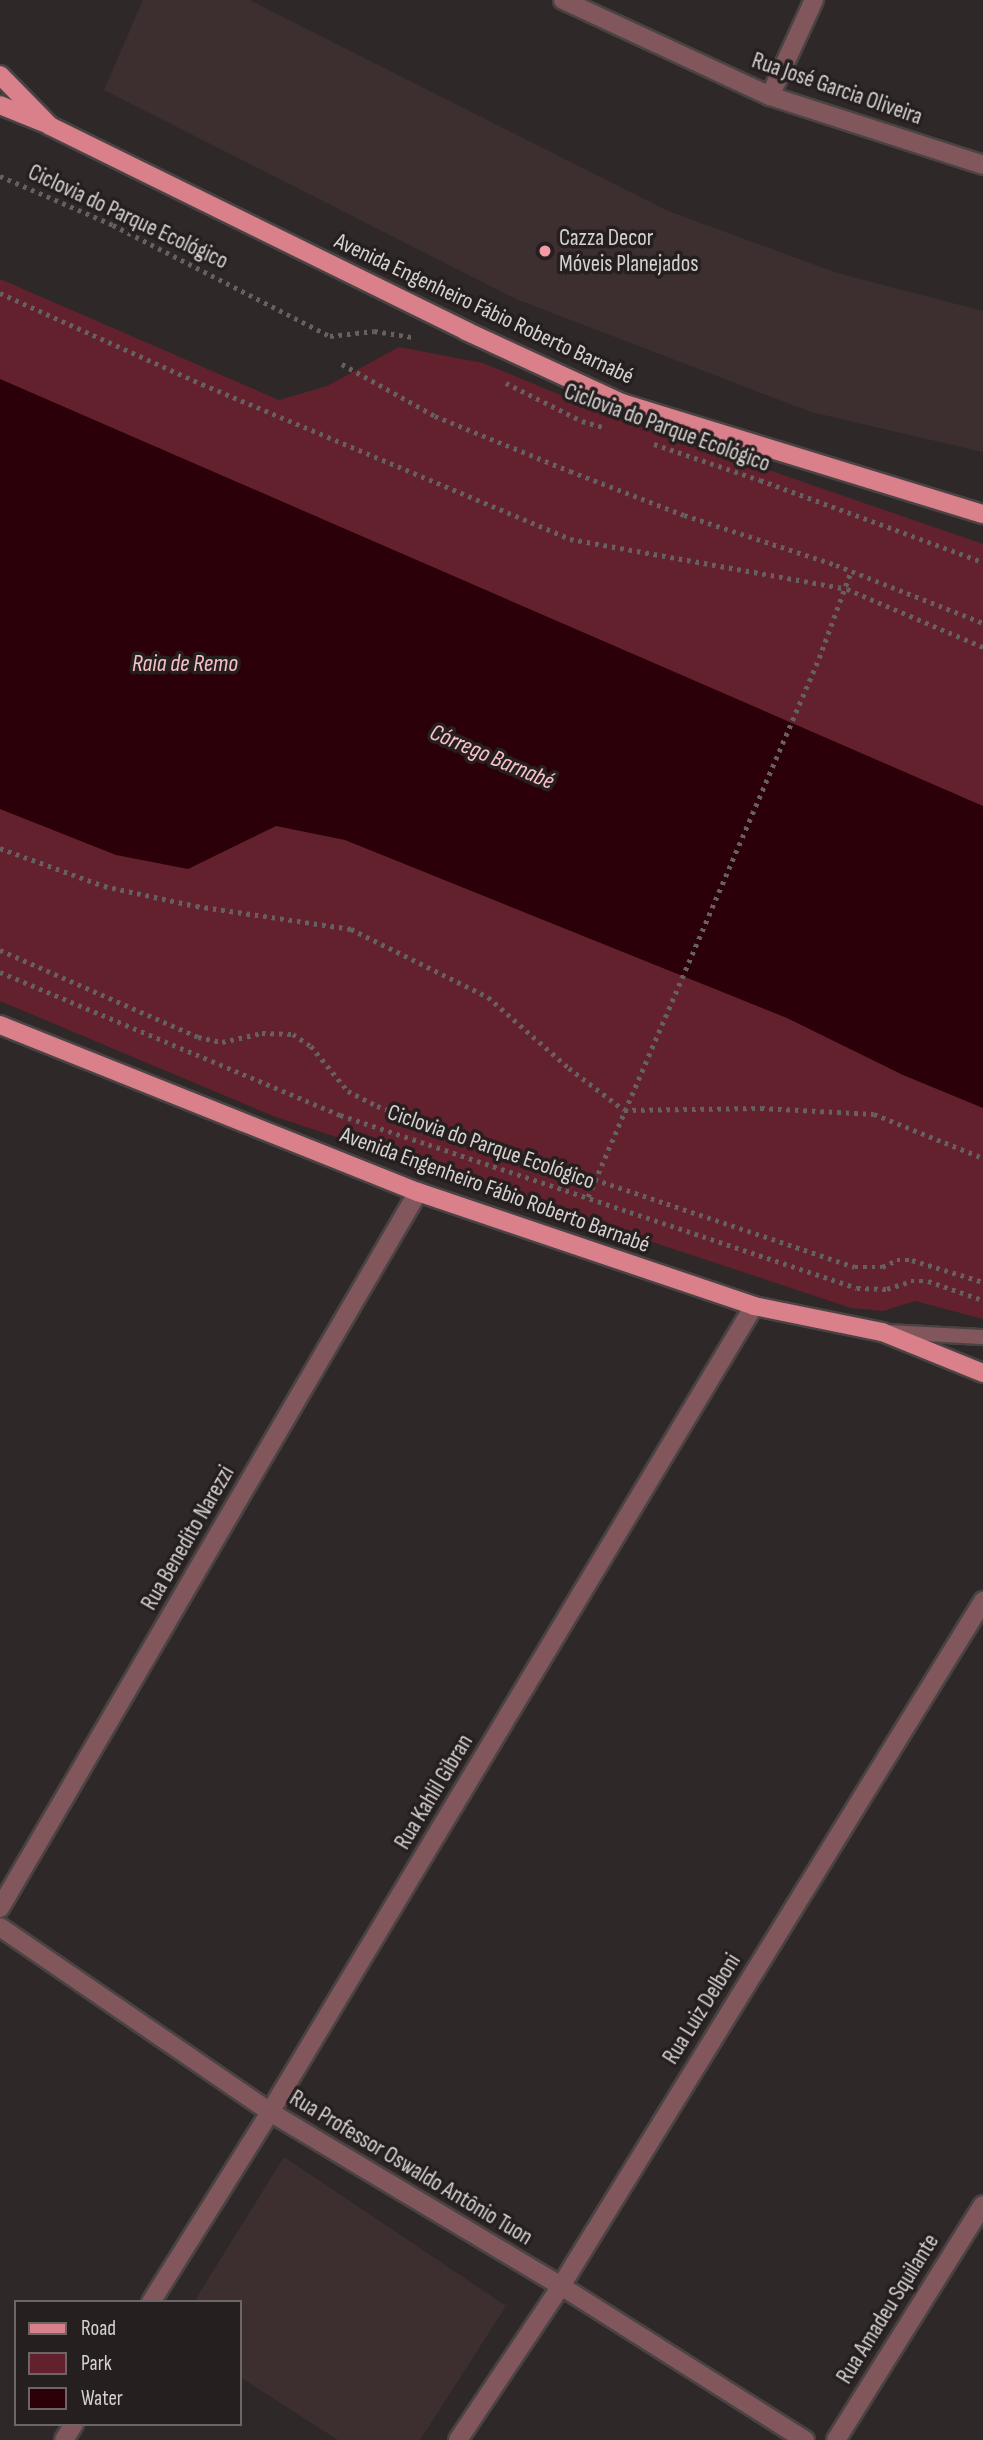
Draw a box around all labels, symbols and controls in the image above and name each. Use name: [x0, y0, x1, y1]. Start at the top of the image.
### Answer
street label: Rua José Garcia Oliveira: [748, 47, 926, 131]
street label: Ciclovia do Parque Ecológico: [24, 159, 232, 275]
place label: Cazza Decor Móveis Planejados: [559, 224, 698, 278]
street label: Avenida Engenheiro Fábio Roberto Barnabé: [330, 227, 638, 391]
marker: Cazza Decor Móveis Planejados: [537, 243, 553, 259]
street label: Ciclovia do Parque Ecológico: [560, 378, 774, 478]
water label: Raia de Remo: [132, 650, 238, 678]
water label: Córrego Barnabé: [425, 718, 559, 796]
street label: Ciclovia do Parque Ecológico: [384, 1099, 598, 1195]
street label: Avenida Engenheiro Fábio Roberto Barnabé: [337, 1121, 653, 1259]
street label: Rua Benedito Narezzi: [136, 1461, 240, 1615]
street label: Rua Kahlil Gibran: [389, 1730, 479, 1854]
street label: Rua Luiz Delboni: [657, 1949, 747, 2069]
street label: Rua Professor Oswaldo Antônio Tuon: [285, 2084, 537, 2252]
street label: Rua Amadeu Squilante: [831, 2229, 945, 2389]
legend: [14, 2300, 242, 2426]
text: Road: [81, 2316, 116, 2341]
text: Park: [81, 2351, 112, 2376]
text: Water: [81, 2386, 123, 2411]

